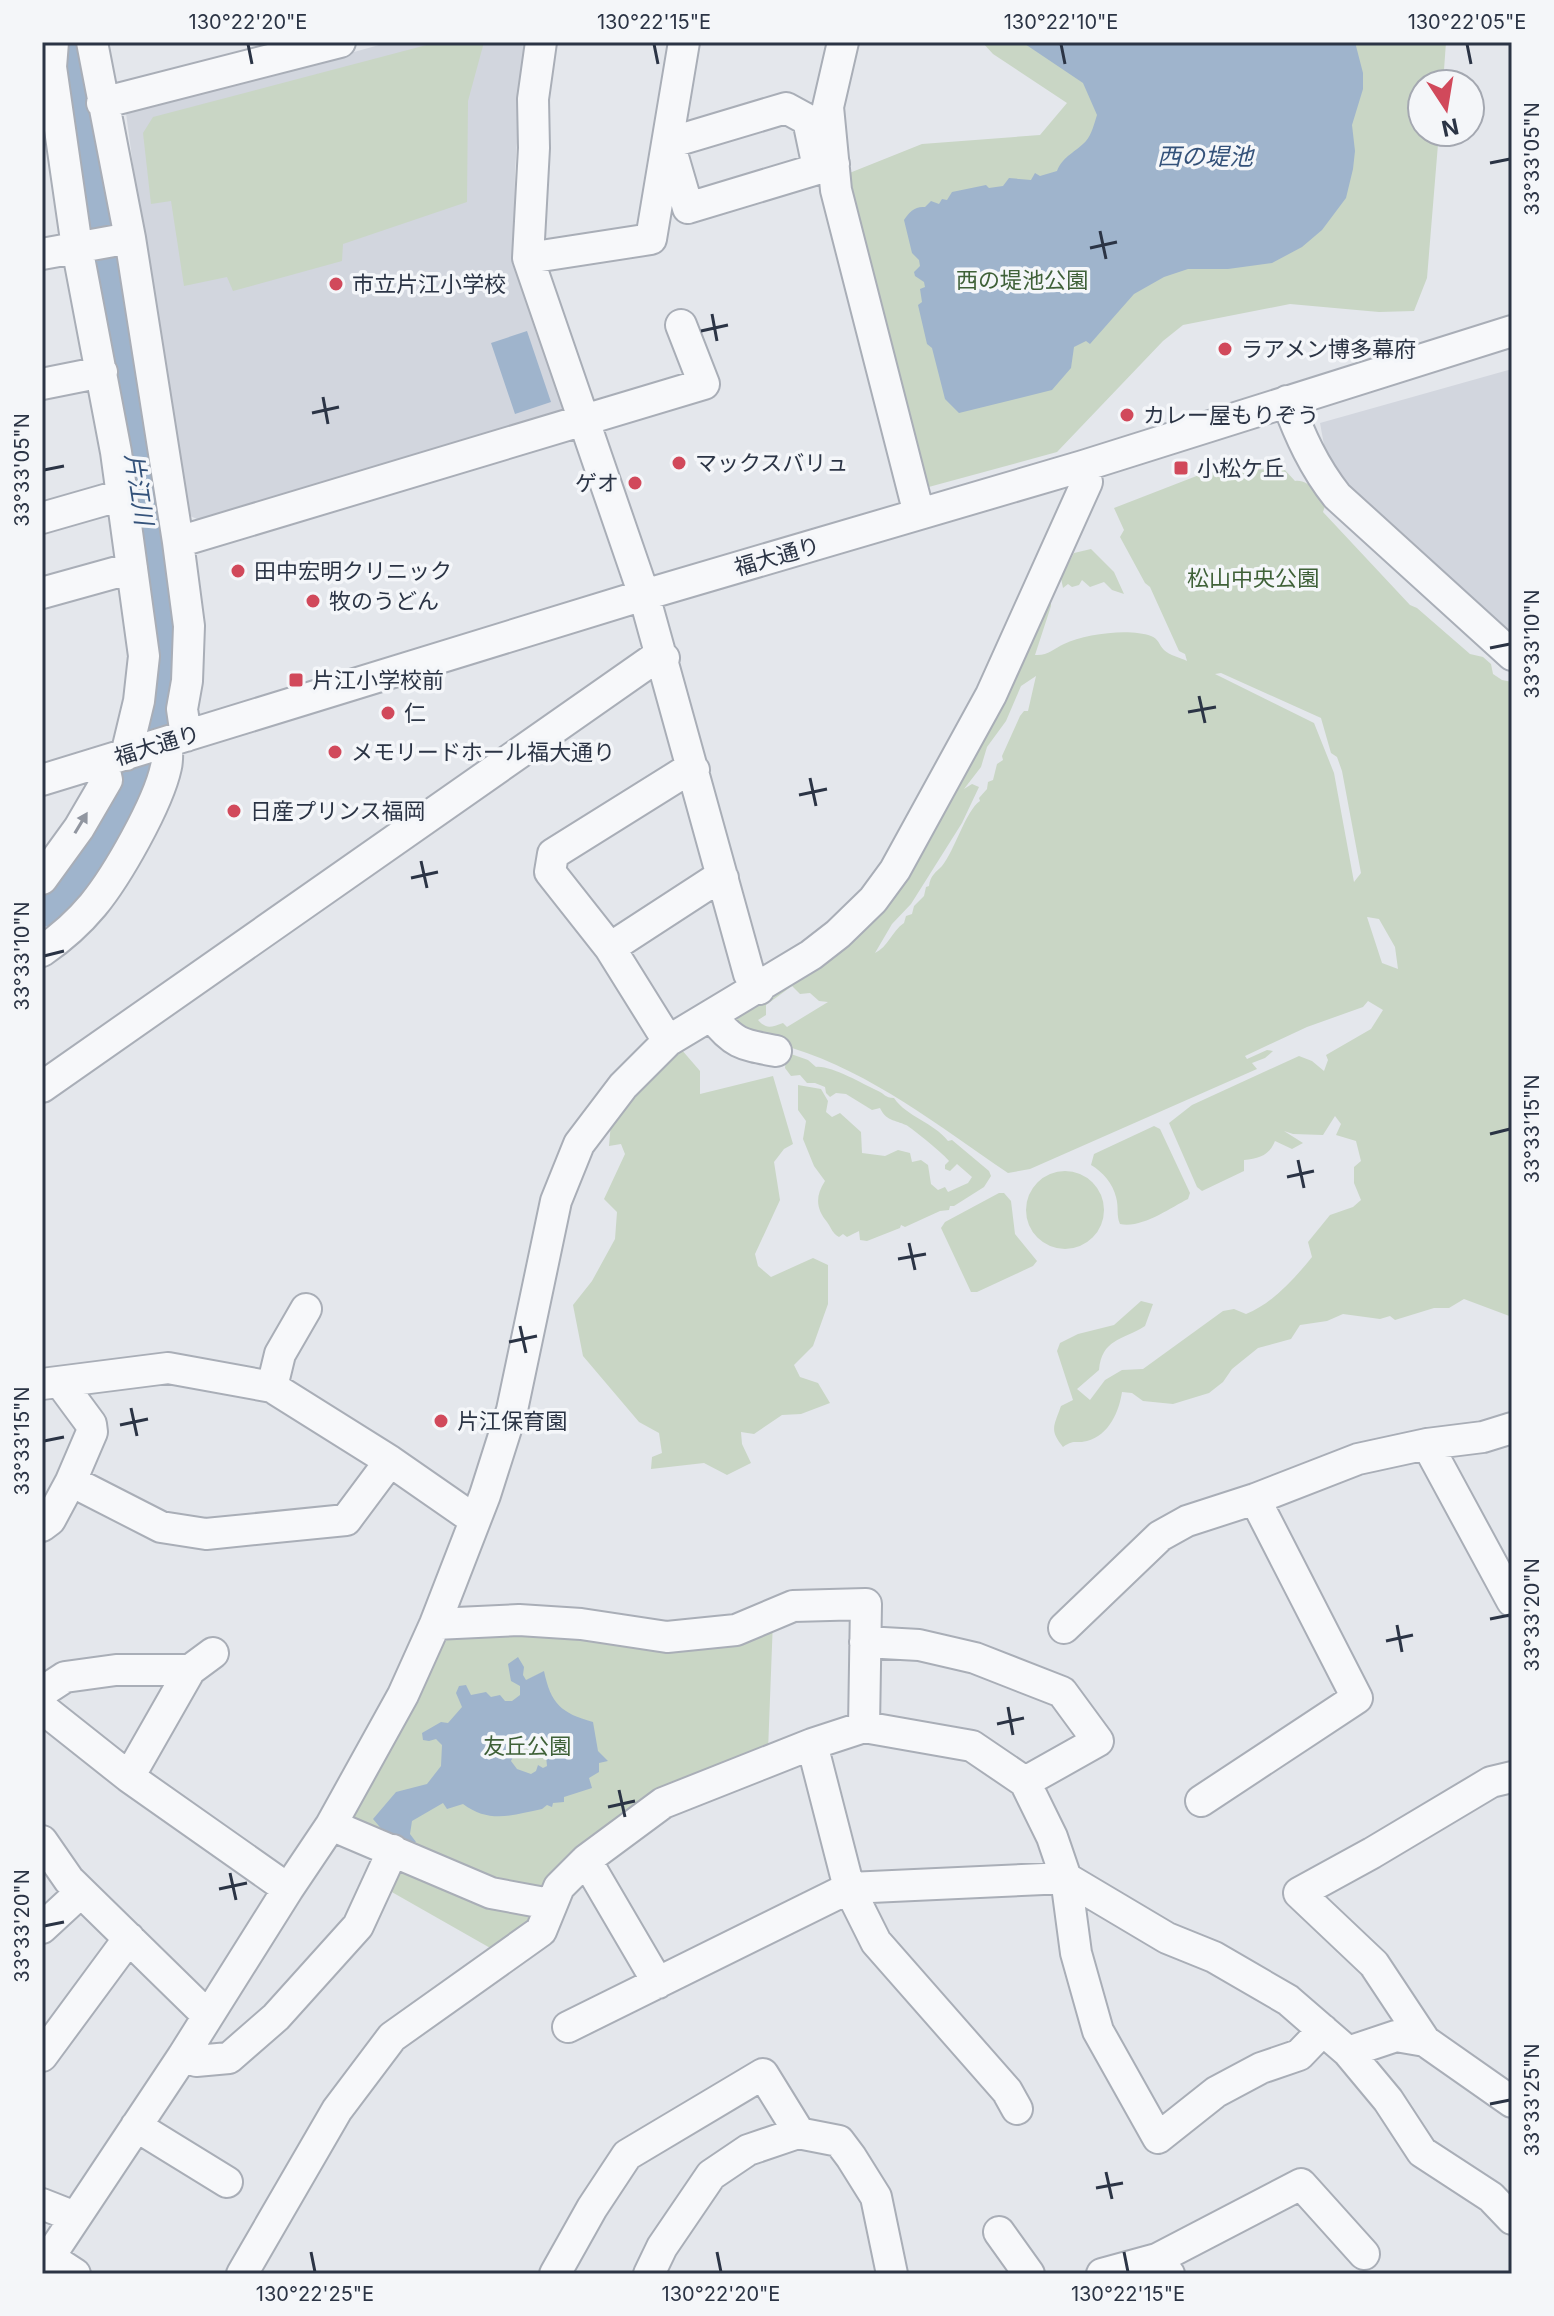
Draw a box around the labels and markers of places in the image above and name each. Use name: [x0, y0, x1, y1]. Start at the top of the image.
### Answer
place label: 市立片江小学校: [352, 271, 506, 297]
marker: 市立片江小学校: [327, 275, 345, 293]
place label: ラアメン博多幕府: [1241, 336, 1416, 362]
marker: ラアメン博多幕府: [1216, 340, 1234, 358]
place label: カレー屋もりぞう: [1143, 402, 1319, 428]
marker: カレー屋もりぞう: [1118, 406, 1136, 424]
place label: マックスバリュ: [695, 450, 848, 476]
marker: マックスバリュ: [670, 454, 688, 472]
place label: 小松ケ丘: [1197, 455, 1285, 481]
marker: 小松ケ丘: [1172, 459, 1190, 477]
place label: ゲオ: [575, 470, 619, 496]
marker: ゲオ: [626, 474, 644, 492]
place label: 田中宏明クリニック: [254, 558, 452, 584]
marker: 田中宏明クリニック: [229, 562, 247, 580]
place label: 牧のうどん: [329, 588, 439, 614]
marker: 牧のうどん: [304, 592, 322, 610]
place label: 片江小学校前: [312, 667, 444, 693]
marker: 片江小学校前: [287, 671, 305, 689]
place label: 仁: [404, 700, 426, 726]
marker: 仁: [379, 704, 397, 722]
place label: メモリードホール福大通り: [351, 739, 615, 765]
marker: メモリードホール福大通り: [326, 743, 344, 761]
place label: 日産プリンス福岡: [250, 798, 426, 824]
marker: 日産プリンス福岡: [225, 802, 243, 820]
place label: 片江保育園: [457, 1408, 567, 1434]
marker: 片江保育園: [432, 1412, 450, 1430]

